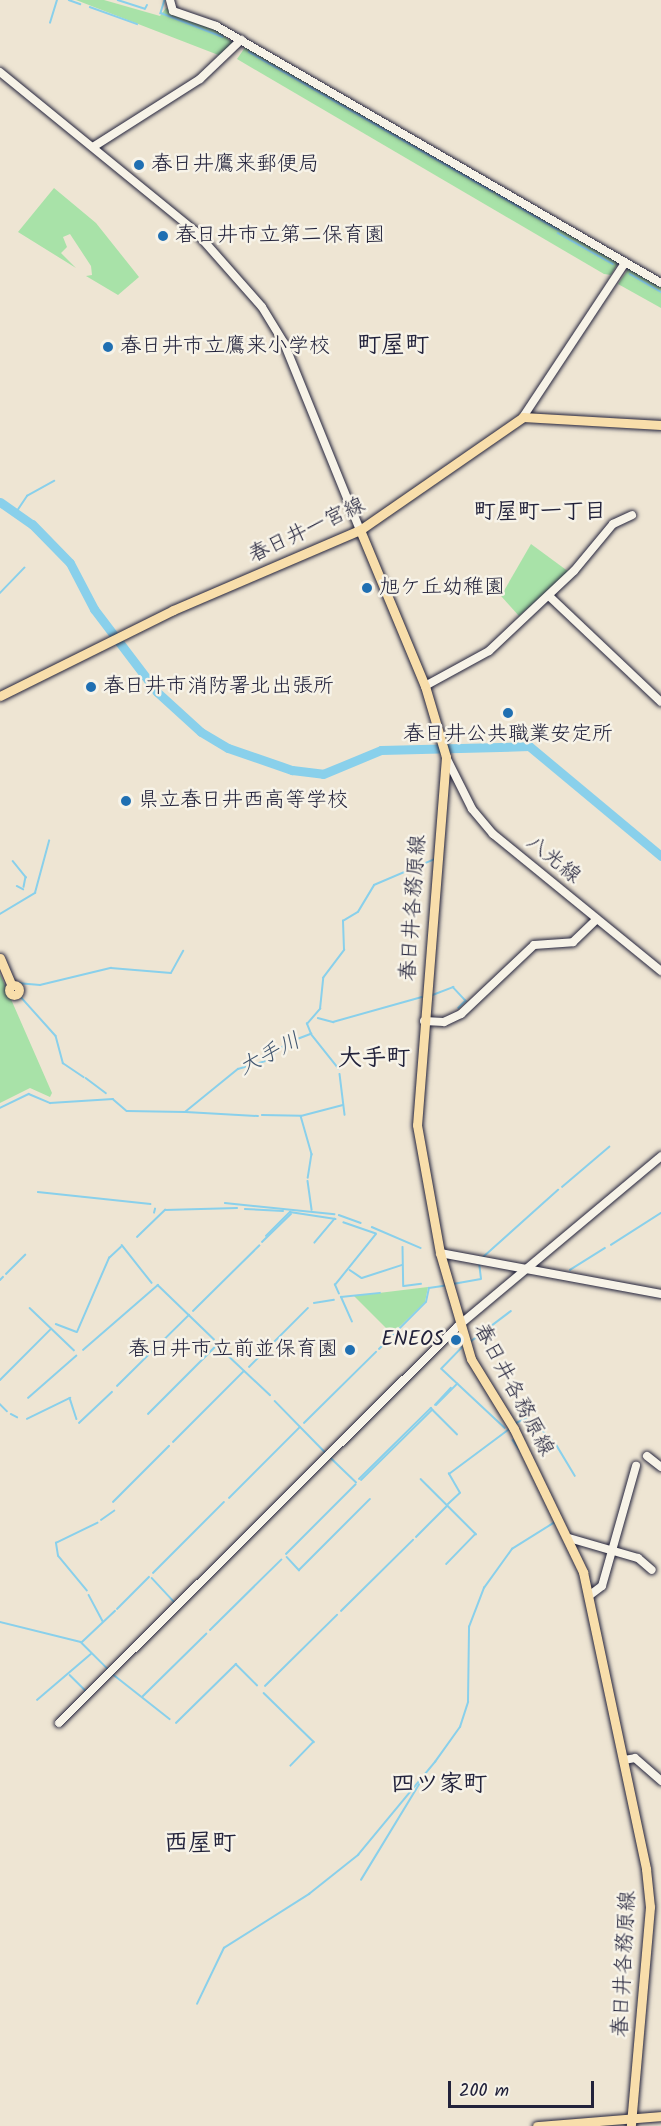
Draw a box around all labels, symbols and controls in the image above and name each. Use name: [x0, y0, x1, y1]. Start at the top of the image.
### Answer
place label: 春日井鷹来郵便局: [151, 152, 319, 178]
marker: 春日井鷹来郵便局: [132, 158, 146, 172]
place label: 春日井市立第二保育園: [175, 223, 385, 249]
marker: 春日井市立第二保育園: [156, 229, 170, 243]
district label: 町屋町: [357, 332, 429, 360]
place label: 春日井市立鷹来小学校: [120, 334, 330, 360]
marker: 春日井市立鷹来小学校: [101, 340, 115, 354]
street label: 春日井一宮線: [245, 493, 369, 569]
district label: 町屋町一丁目: [474, 500, 606, 526]
place label: 旭ケ丘幼稚園: [379, 575, 505, 601]
marker: 旭ケ丘幼稚園: [360, 581, 374, 595]
place label: 春日井市消防署北出張所: [103, 674, 334, 700]
marker: 春日井市消防署北出張所: [84, 680, 98, 694]
marker: 春日井公共職業安定所: [501, 706, 515, 720]
place label: 春日井公共職業安定所: [403, 722, 613, 748]
place label: 県立春日井西高等学校: [138, 788, 348, 814]
marker: 県立春日井西高等学校: [119, 794, 133, 808]
street label: 八光線: [521, 830, 585, 890]
street label: 春日井各務原線: [396, 834, 432, 982]
water label: 大手川: [235, 1028, 305, 1082]
district label: 大手町: [338, 1045, 410, 1073]
street label: 春日井各務原線: [467, 1319, 559, 1461]
place label: ENEOS: [381, 1327, 444, 1353]
marker: ENEOS: [449, 1333, 463, 1347]
place label: 春日井市立前並保育園: [128, 1337, 338, 1363]
marker: 春日井市立前並保育園: [343, 1343, 357, 1357]
district label: 四ツ家町: [391, 1771, 487, 1799]
district label: 西屋町: [164, 1830, 236, 1858]
street label: 春日井各務原線: [609, 1890, 641, 2038]
scale bar: [451, 2069, 596, 2107]
text: 200 m: [459, 2077, 509, 2106]

